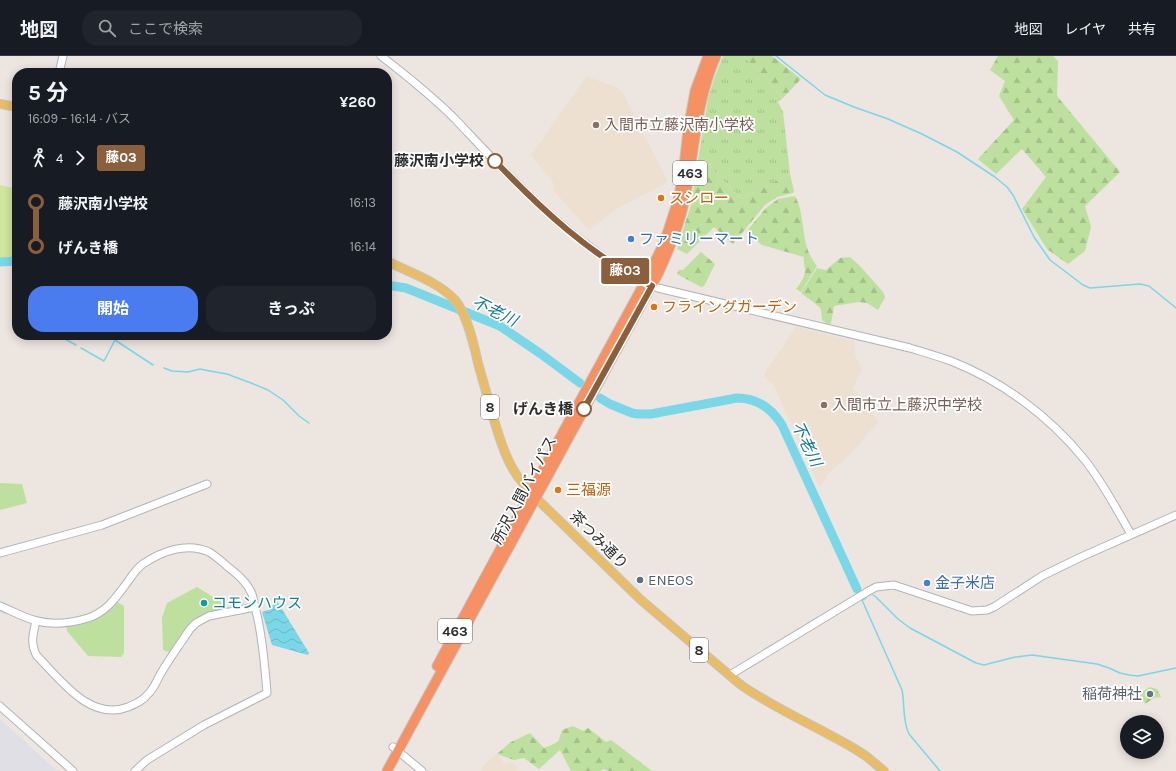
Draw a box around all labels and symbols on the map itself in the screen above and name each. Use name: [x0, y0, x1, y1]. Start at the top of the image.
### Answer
place label: 入間市立藤沢南小学校: [604, 116, 754, 134]
marker: 入間市立藤沢南小学校: [591, 120, 601, 130]
place label: 藤沢南小学校: [394, 152, 484, 170]
marker: 藤沢南小学校: [487, 153, 503, 169]
road number: 463: [673, 161, 707, 185]
place label: スシロー: [669, 189, 729, 207]
marker: スシロー: [656, 193, 666, 203]
place label: ファミリーマート: [639, 230, 759, 248]
marker: ファミリーマート: [626, 234, 636, 244]
line badge: 藤03: [602, 258, 648, 284]
water label: 不老川: [469, 292, 523, 331]
place label: フライングガーデン: [662, 298, 797, 316]
marker: フライングガーデン: [649, 302, 659, 312]
road number: 8: [481, 395, 499, 419]
place label: 入間市立上藤沢中学校: [832, 396, 982, 414]
place label: げんき橋: [513, 400, 574, 418]
marker: 入間市立上藤沢中学校: [819, 400, 829, 410]
marker: げんき橋: [576, 401, 592, 417]
water label: 不老川: [788, 418, 827, 472]
street label: 所沢入間バイパス: [488, 433, 560, 547]
place label: 三福源: [566, 481, 611, 499]
marker: 三福源: [553, 485, 563, 495]
street label: 茶つみ通り: [566, 507, 632, 573]
place label: ENEOS: [648, 571, 694, 589]
place label: 金子米店: [935, 574, 995, 592]
marker: ENEOS: [635, 575, 645, 585]
marker: 金子米店: [922, 578, 932, 588]
place label: コモンハウス: [212, 594, 302, 612]
marker: コモンハウス: [199, 598, 209, 608]
road number: 463: [438, 619, 472, 643]
road number: 8: [690, 638, 708, 662]
place label: 稲荷神社: [1082, 685, 1142, 703]
marker: 稲荷神社: [1145, 689, 1155, 699]

